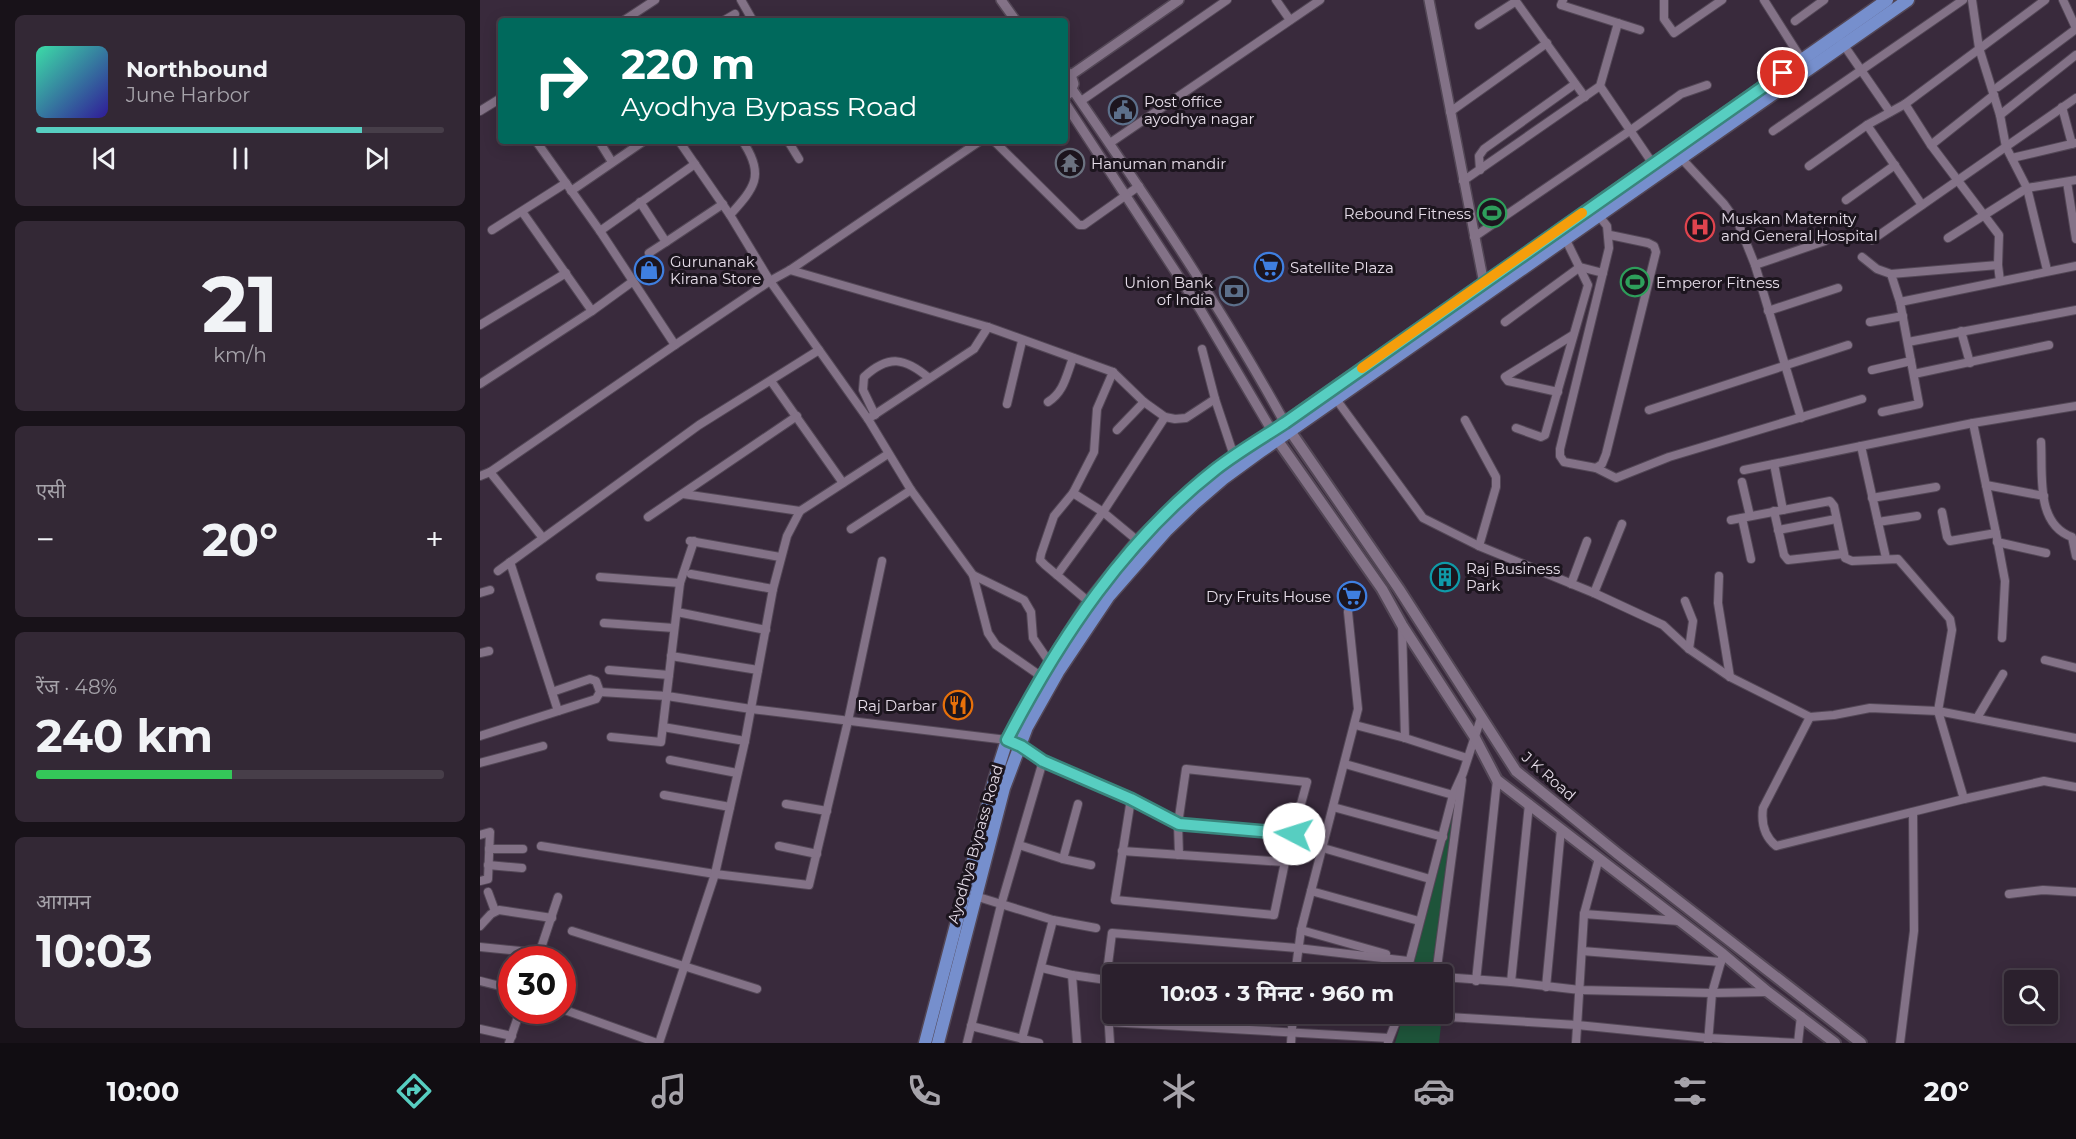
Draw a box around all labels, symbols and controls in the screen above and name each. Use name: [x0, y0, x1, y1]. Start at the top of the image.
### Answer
text: 220 m: [621, 38, 755, 90]
icon: right: [522, 42, 600, 120]
pin: [1757, 47, 1808, 98]
text: Northbound: [126, 56, 268, 83]
icon: arrive: [1766, 56, 1799, 89]
text: June Harbor: [126, 83, 250, 107]
text: Ayodhya Bypass Road: [621, 90, 917, 123]
place label: Post office ayodhya nagar: [1144, 92, 1255, 128]
public building icon: Post office ayodhya nagar: [1107, 94, 1139, 126]
icon: previous: [88, 142, 121, 175]
icon: pause: [224, 142, 257, 175]
icon: next: [360, 142, 393, 175]
temple icon: Hanuman mandir: [1054, 147, 1086, 179]
place label: Hanuman mandir: [1091, 154, 1226, 173]
sports icon: Rebound Fitness: [1476, 197, 1508, 229]
place label: Rebound Fitness: [1344, 204, 1471, 223]
place label: Muskan Maternity and General Hospital: [1721, 209, 1878, 245]
hospital icon: Muskan Maternity and General Hospital: [1684, 211, 1716, 243]
supermarket icon: Satellite Plaza: [1253, 251, 1285, 283]
place label: Gurunanak Kirana Store: [670, 252, 761, 288]
shop icon: Gurunanak Kirana Store: [633, 254, 665, 286]
text: 21: [202, 256, 278, 352]
place label: Satellite Plaza: [1290, 258, 1394, 277]
sports icon: Emperor Fitness: [1619, 266, 1651, 298]
place label: Union Bank of India: [1124, 273, 1213, 309]
place label: Emperor Fitness: [1656, 273, 1780, 292]
bank icon: Union Bank of India: [1218, 275, 1250, 307]
text: km/h: [213, 343, 267, 367]
text: एसी: [36, 479, 66, 503]
text: 20°: [202, 512, 278, 567]
text: −: [36, 519, 55, 559]
text: +: [425, 519, 444, 559]
place label: Raj Business Park: [1466, 559, 1560, 595]
building icon: Raj Business Park: [1429, 561, 1461, 593]
supermarket icon: Dry Fruits House: [1336, 580, 1368, 612]
place label: Dry Fruits House: [1206, 587, 1331, 606]
text: रेंज · 48%: [36, 675, 117, 699]
restaurant icon: Raj Darbar: [942, 689, 974, 721]
place label: Raj Darbar: [857, 696, 937, 715]
text: 240 km: [36, 708, 213, 763]
street label: J K Road: [1517, 747, 1580, 805]
street label: Ayodhya Bypass Road: [943, 762, 1007, 926]
position arrow: [1262, 802, 1326, 866]
text: आगमन: [36, 890, 91, 914]
text: 10:03: [36, 923, 153, 978]
speed limit sign: 30: [498, 946, 576, 1024]
map controls: [2004, 970, 2058, 1024]
button: search: [2004, 970, 2058, 1024]
text: 10:03 · 3 मिनट · 960 m: [1161, 980, 1394, 1007]
icon: directions: [393, 1070, 435, 1112]
icon: music: [648, 1070, 690, 1112]
icon: phone: [903, 1070, 945, 1112]
icon: climate: [1158, 1070, 1200, 1112]
icon: car: [1413, 1070, 1455, 1112]
icon: filters: [1669, 1070, 1711, 1112]
text: 10:00: [107, 1075, 179, 1108]
text: 20°: [1924, 1075, 1969, 1108]

